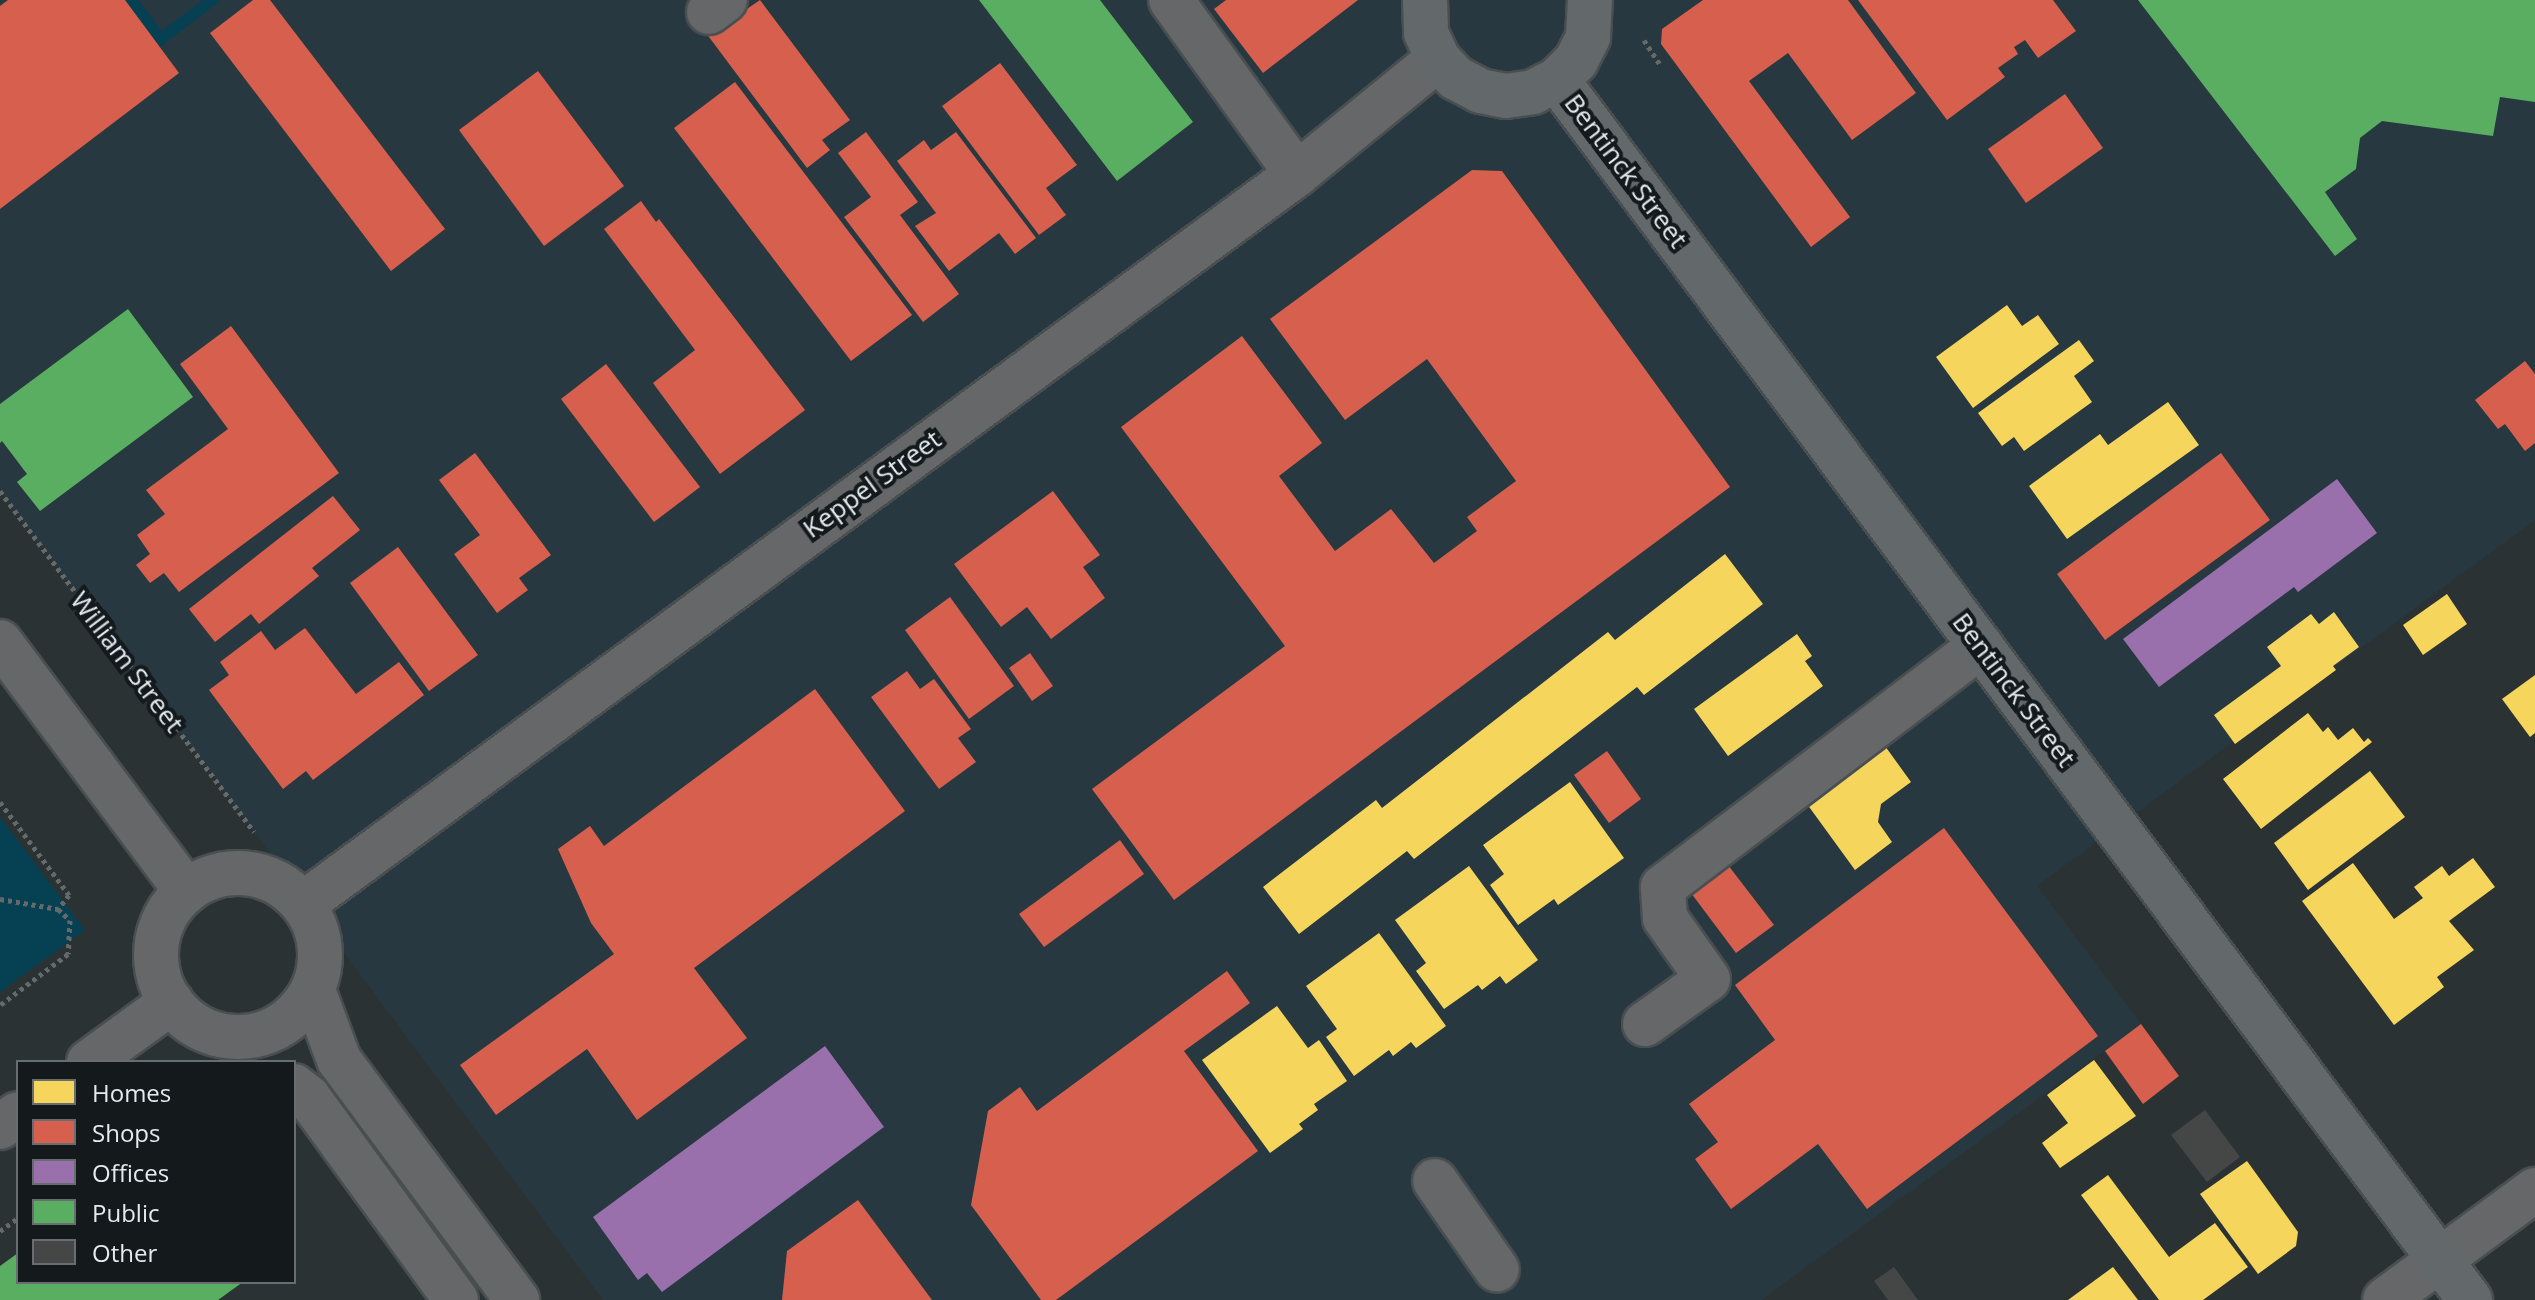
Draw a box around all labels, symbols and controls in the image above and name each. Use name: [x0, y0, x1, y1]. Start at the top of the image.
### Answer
street label: Bentinck Street: [1558, 88, 1694, 254]
street label: Keppel Street: [797, 424, 947, 544]
street label: William Street: [64, 585, 190, 739]
street label: Bentinck Street: [1946, 607, 2082, 773]
legend: [16, 1060, 296, 1284]
text: Homes: [92, 1076, 171, 1109]
text: Shops: [92, 1116, 160, 1149]
text: Offices: [92, 1156, 169, 1189]
text: Public: [92, 1196, 159, 1229]
text: Other: [92, 1236, 157, 1269]

